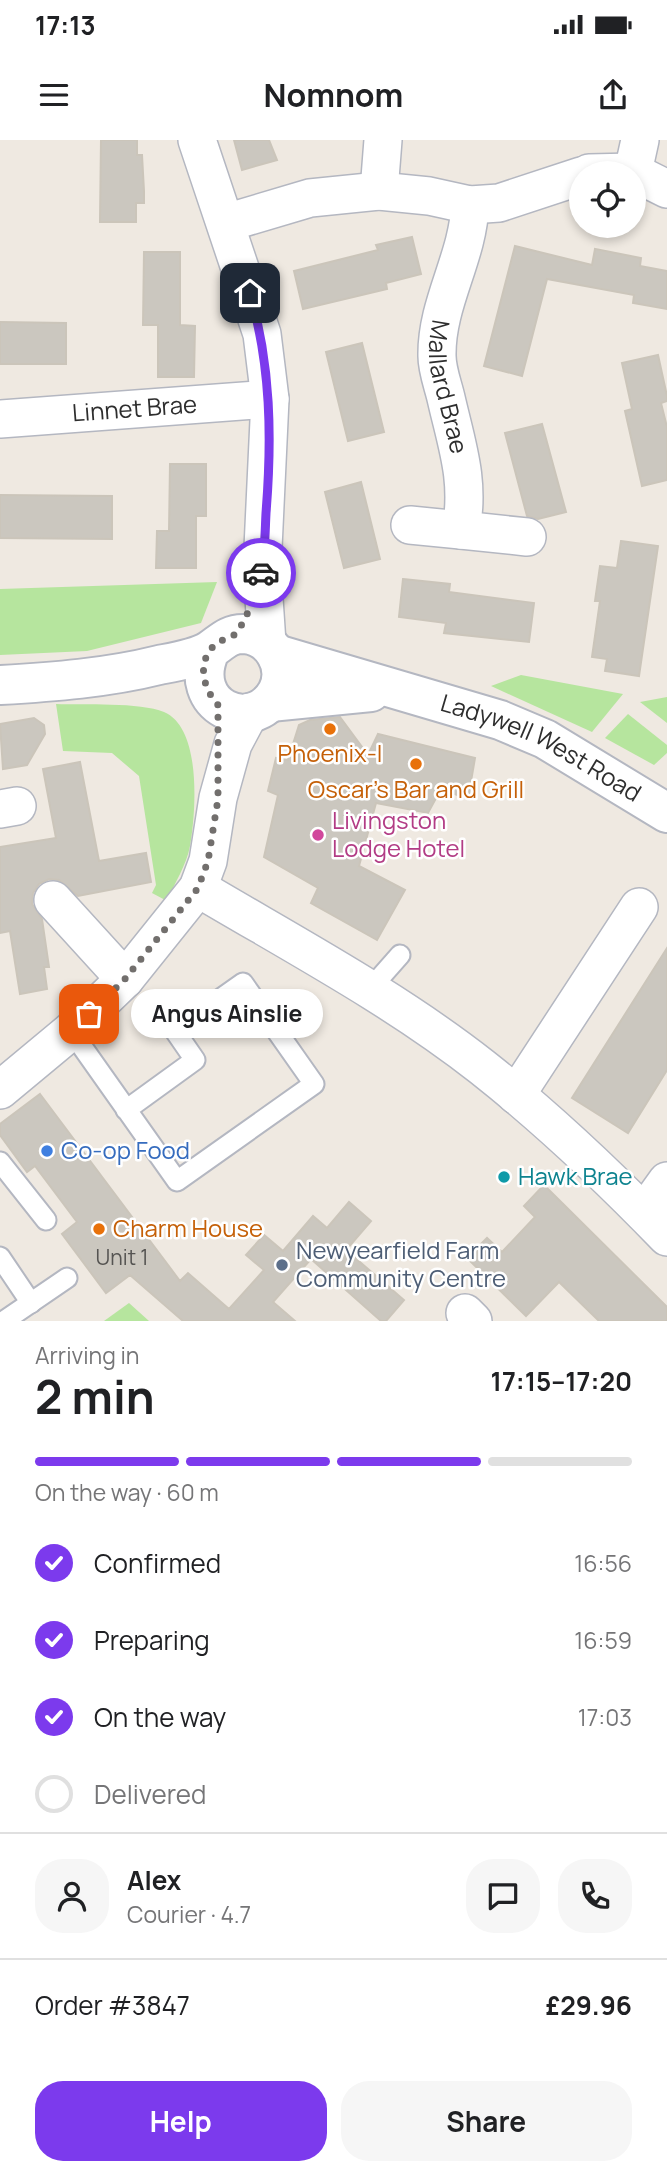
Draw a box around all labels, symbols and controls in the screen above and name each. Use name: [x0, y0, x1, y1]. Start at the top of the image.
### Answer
text: 17:13: [35, 7, 96, 43]
text: Nomnom: [264, 73, 403, 117]
icon: menu: [35, 76, 73, 114]
icon: share: [594, 76, 632, 114]
map controls: [569, 161, 646, 238]
button: locate: [569, 161, 646, 238]
pin: [220, 263, 280, 323]
icon: home: [231, 274, 269, 312]
street label: Mallard Brae: [422, 318, 477, 457]
street label: Linnet Brae: [71, 386, 198, 429]
courier: [226, 538, 296, 608]
icon: car: [242, 554, 280, 592]
street label: Ladywell West Road: [437, 685, 648, 809]
marker: Phoenix-I: [322, 721, 338, 737]
place label: Phoenix-I: [278, 736, 382, 769]
marker: Oscar's Bar and Grill: [408, 756, 424, 772]
place label: Oscar's Bar and Grill: [308, 772, 524, 805]
place label: Livingston Lodge Hotel: [332, 803, 465, 864]
marker: Livingston Lodge Hotel: [310, 827, 326, 843]
pin: [59, 984, 119, 1044]
callout: Angus Ainslie: [131, 990, 324, 1038]
icon: bag: [70, 995, 108, 1033]
text: Angus Ainslie: [152, 997, 302, 1029]
place label: Co-op Food: [61, 1133, 190, 1166]
marker: Co-op Food: [39, 1143, 55, 1159]
place label: Hawk Brae: [518, 1159, 633, 1192]
marker: Hawk Brae: [496, 1169, 512, 1185]
place label: Charm House: [113, 1211, 263, 1244]
marker: Charm House: [91, 1221, 107, 1237]
place label: Newyearfield Farm Community Centre: [296, 1233, 506, 1294]
house number: Unit 1: [96, 1243, 148, 1271]
marker: Newyearfield Farm Community Centre: [274, 1257, 290, 1273]
text: Arriving in: [35, 1339, 140, 1371]
text: 17:15–17:20: [491, 1363, 632, 1399]
text: 2 min: [35, 1365, 155, 1428]
text: On the way · 60 m: [35, 1476, 219, 1508]
icon: check: [35, 1544, 73, 1582]
text: Confirmed: [94, 1545, 221, 1581]
text: 16:56: [574, 1547, 632, 1579]
icon: check: [35, 1621, 73, 1659]
text: Preparing: [94, 1622, 210, 1658]
text: 16:59: [574, 1624, 632, 1656]
icon: check: [35, 1698, 73, 1736]
text: On the way: [94, 1699, 226, 1735]
text: 17:03: [578, 1701, 632, 1733]
text: Delivered: [94, 1776, 206, 1812]
button: person: [35, 1859, 109, 1933]
button: chat: [466, 1859, 540, 1933]
button: phone: [558, 1859, 632, 1933]
text: Alex: [127, 1862, 181, 1898]
text: Courier · 4.7: [127, 1898, 251, 1930]
text: Order #3847: [35, 1987, 190, 2023]
text: £29.96: [545, 1987, 632, 2023]
button: Help: [35, 2081, 327, 2161]
button: Share: [341, 2081, 632, 2161]

